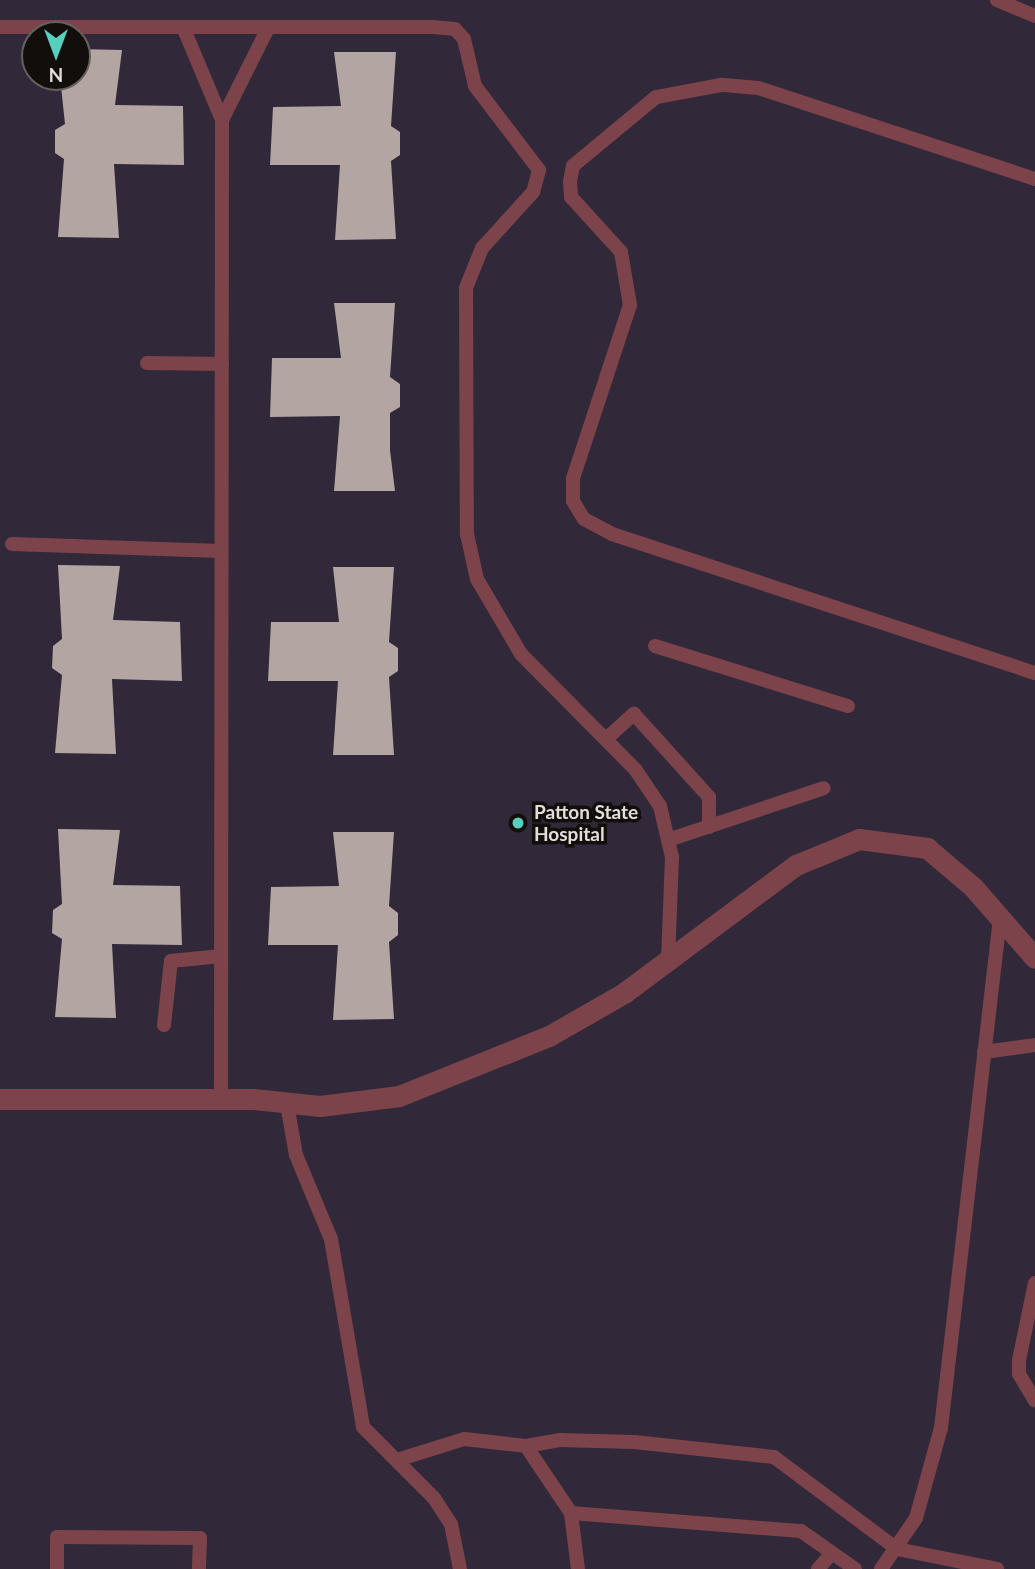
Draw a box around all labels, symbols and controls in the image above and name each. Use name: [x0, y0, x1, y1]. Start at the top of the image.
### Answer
north arrow: [21, 21, 91, 91]
text: N: [49, 64, 63, 87]
place label: Patton State Hospital: [534, 801, 638, 845]
marker: Patton State Hospital: [508, 813, 528, 833]

